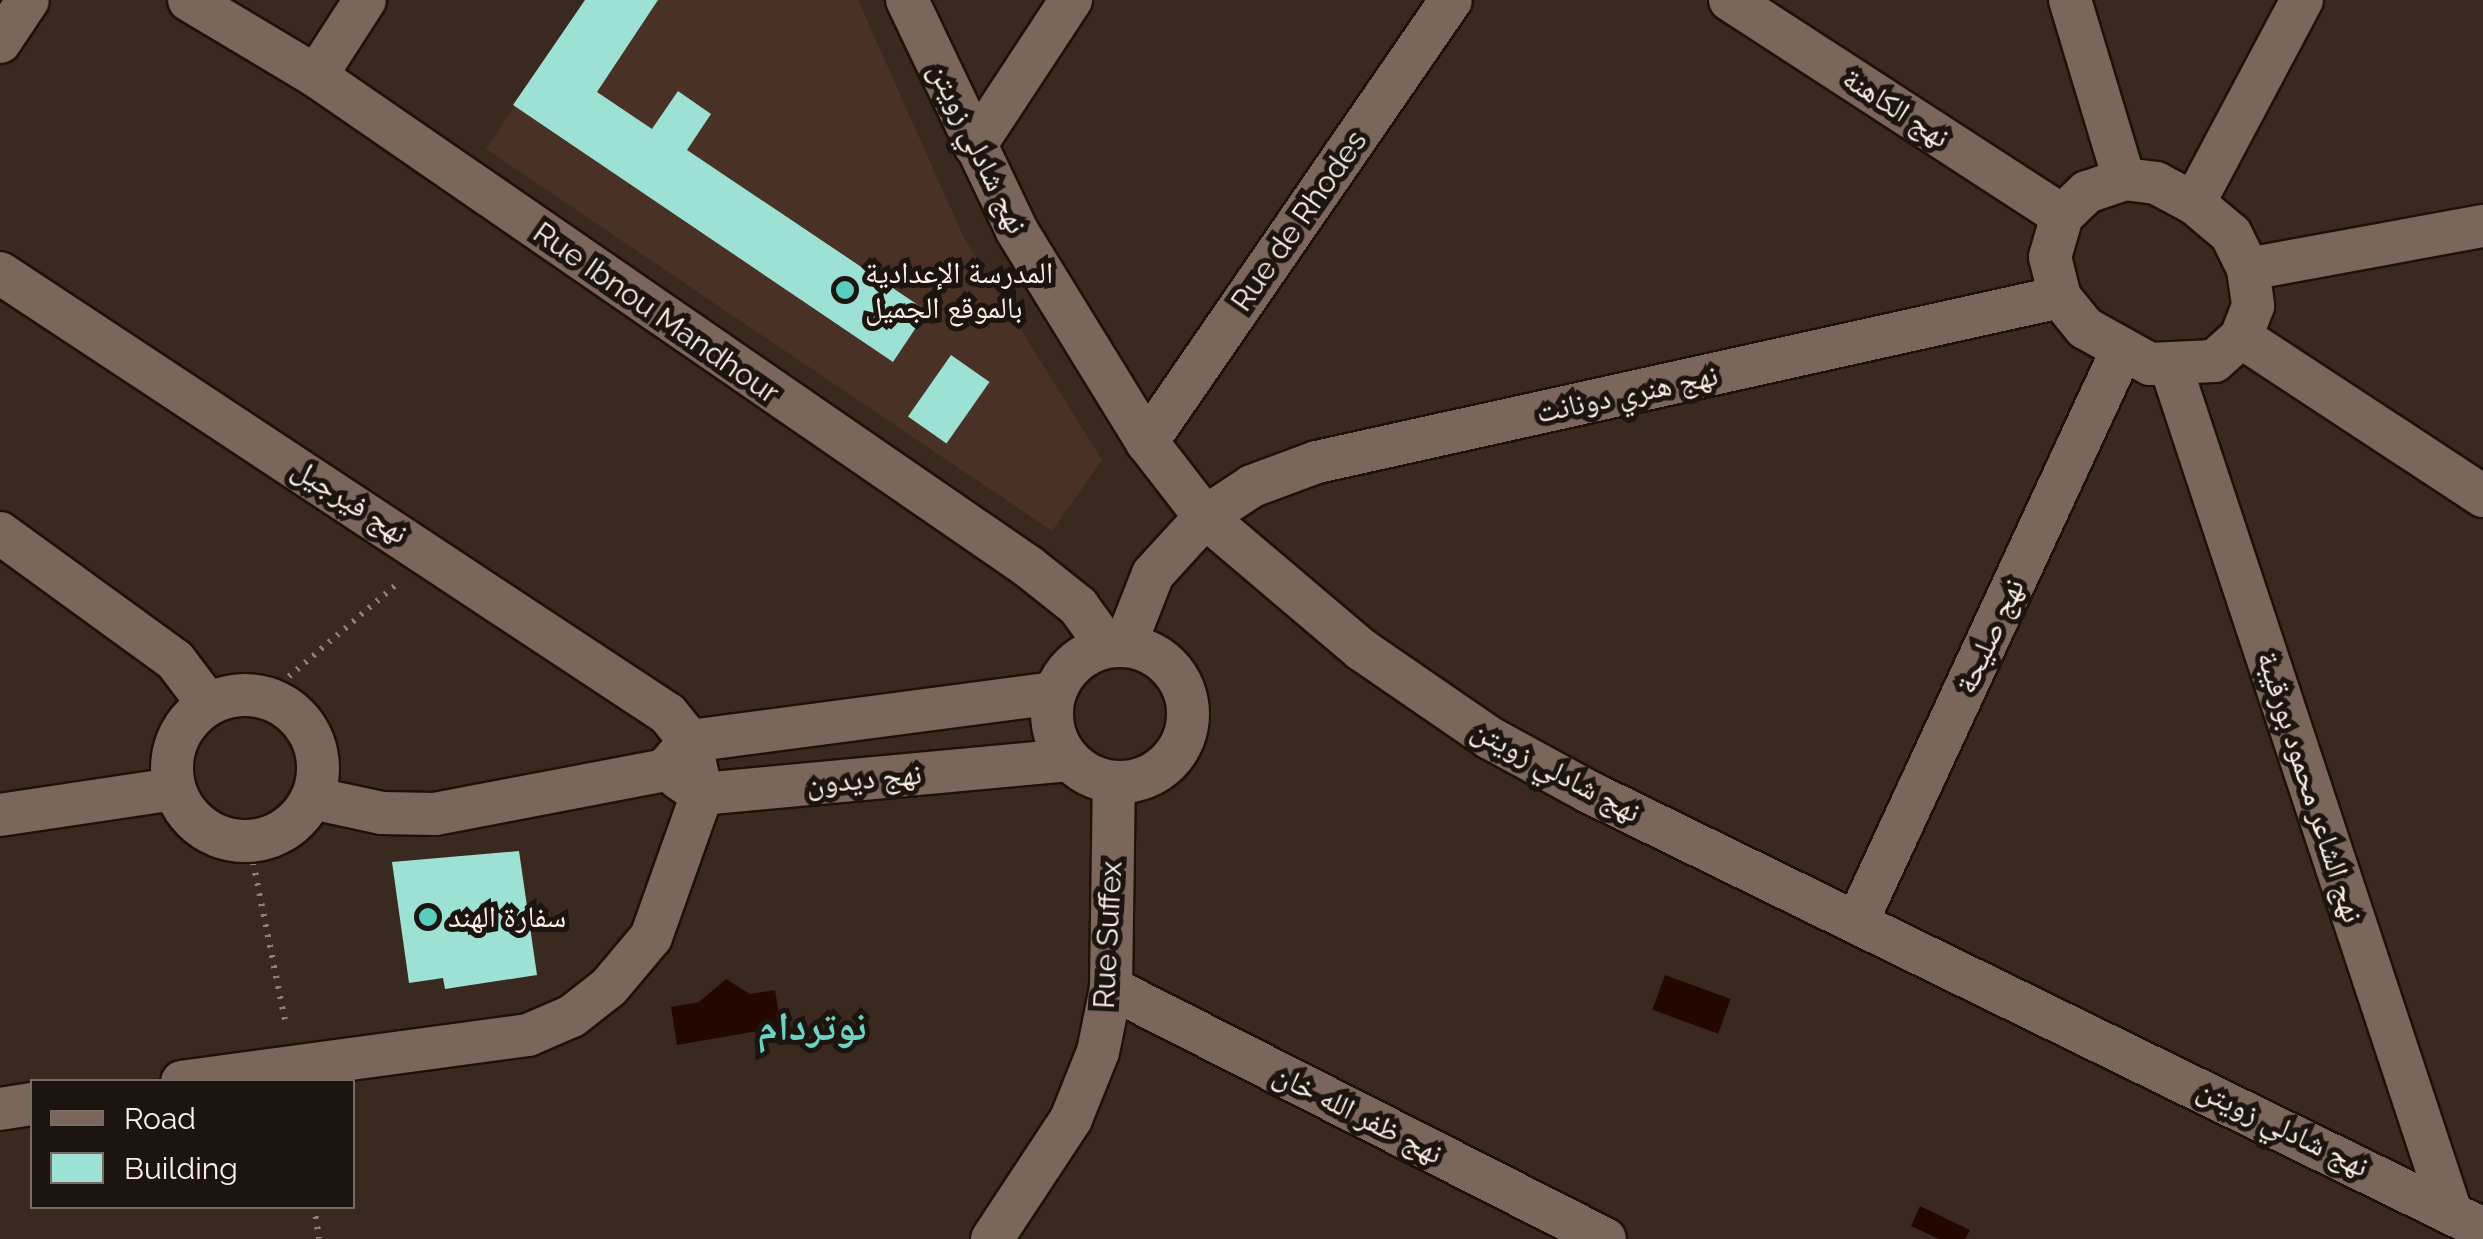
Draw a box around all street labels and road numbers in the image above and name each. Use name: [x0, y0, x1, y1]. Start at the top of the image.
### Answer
street label: نهج شادلي زويتن: [921, 57, 1035, 239]
street label: نهج الكاهنة: [1836, 60, 1956, 156]
street label: Rue de Rhodes: [1223, 124, 1375, 318]
street label: Rue Ibnou Mandhour: [526, 215, 786, 411]
street label: نهج هنري دونانت: [1533, 357, 1721, 431]
street label: نهج فيرجيل: [285, 450, 415, 552]
street label: نهج صليحة: [1948, 573, 2032, 699]
street label: نهج الشاعر محمود بورقيبة: [2249, 647, 2371, 927]
street label: نهج شادلي زويتن: [1465, 711, 1647, 831]
street label: نهج ديدون: [805, 756, 923, 802]
street label: Rue Suffex: [1086, 860, 1130, 1010]
street label: نهج ظفر الله خان: [1267, 1056, 1449, 1172]
street label: نهج شادلي زويتن: [2192, 1071, 2374, 1185]

